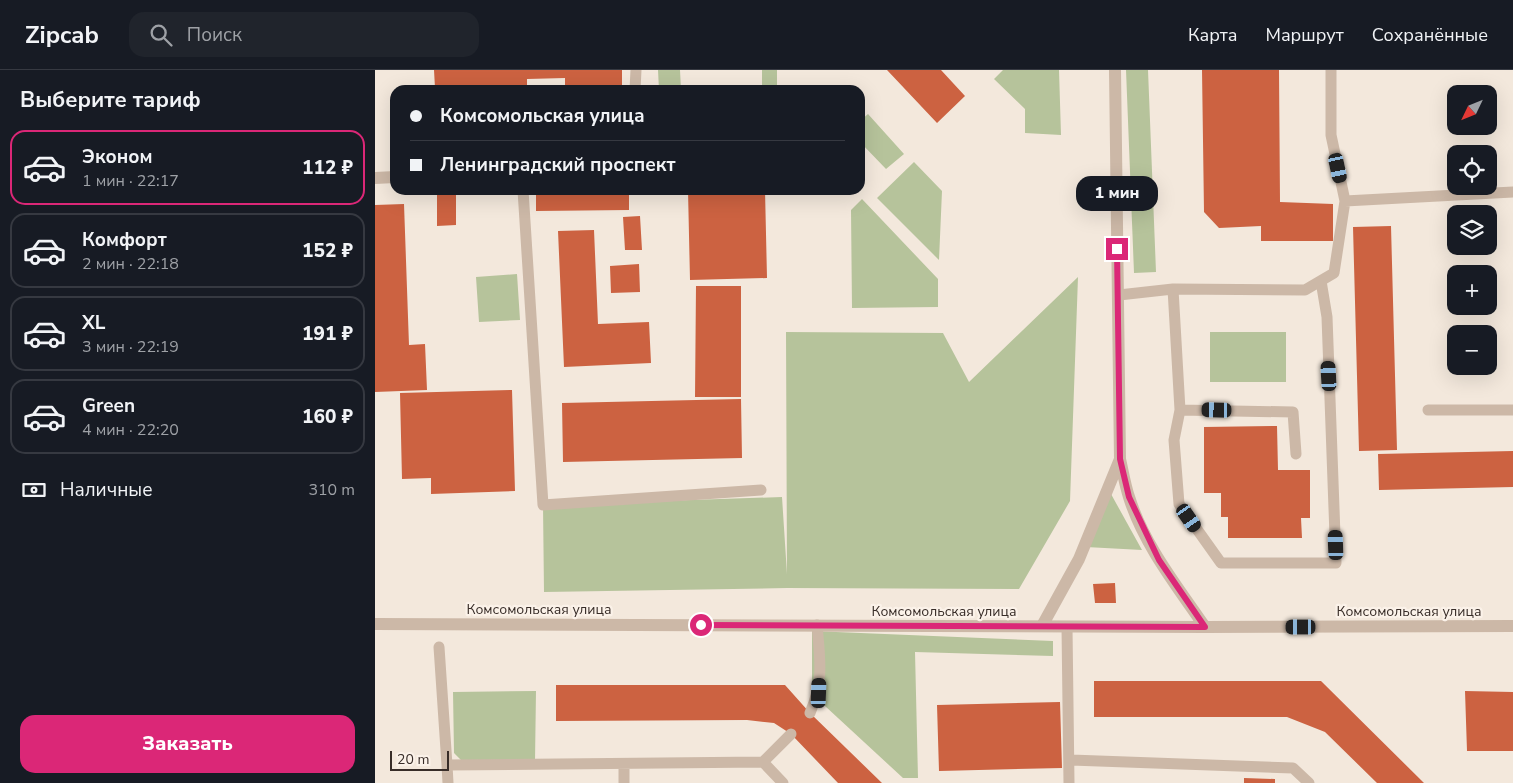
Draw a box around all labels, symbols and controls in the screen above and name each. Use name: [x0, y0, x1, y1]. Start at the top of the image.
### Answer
search box: [129, 12, 479, 57]
text: Zipcab: [25, 19, 99, 51]
icon: search: [147, 21, 175, 49]
text: Поиск: [187, 22, 242, 48]
text: Карта: [1188, 23, 1238, 47]
text: Маршрут: [1266, 23, 1344, 47]
text: Сохранённые: [1372, 23, 1488, 47]
text: Выберите тариф: [20, 85, 201, 115]
north arrow: [1447, 85, 1497, 135]
map controls: [1447, 85, 1497, 375]
text: Комсомольская улица: [440, 103, 645, 129]
text: Эконом: [82, 144, 153, 170]
icon: car: [22, 145, 67, 190]
button: locate: [1447, 145, 1497, 195]
text: Ленинградский проспект: [440, 152, 675, 178]
car: [1327, 152, 1348, 184]
text: 112 ₽: [302, 155, 353, 181]
text: 1 мин · 22:17: [82, 170, 179, 192]
callout: 1 мин: [1076, 176, 1158, 212]
text: 1 мин: [1094, 182, 1140, 204]
button: layers: [1447, 205, 1497, 255]
text: Комфорт: [82, 227, 167, 253]
icon: car: [22, 228, 67, 273]
text: 152 ₽: [302, 238, 353, 264]
route end: [1106, 238, 1128, 260]
text: 2 мин · 22:18: [82, 253, 179, 275]
button: +: [1447, 265, 1497, 315]
text: XL: [82, 310, 105, 336]
icon: car: [22, 311, 67, 356]
text: 191 ₽: [302, 321, 353, 347]
button: −: [1447, 325, 1497, 375]
text: 3 мин · 22:19: [82, 336, 179, 358]
car: [1320, 361, 1337, 391]
text: Green: [82, 393, 135, 419]
icon: car: [22, 394, 67, 439]
car: [1201, 402, 1232, 418]
text: 160 ₽: [302, 404, 353, 430]
text: 4 мин · 22:20: [82, 419, 179, 441]
icon: cash: [20, 476, 48, 504]
text: Наличные: [60, 477, 153, 503]
text: 310 m: [308, 479, 355, 501]
car: [1174, 501, 1203, 535]
car: [1327, 530, 1344, 560]
street label: Комсомольская улица: [467, 600, 611, 619]
street label: Комсомольская улица: [872, 602, 1016, 621]
street label: Комсомольская улица: [1337, 602, 1481, 621]
route start: [690, 614, 712, 636]
car: [1286, 620, 1316, 635]
car: [810, 678, 827, 708]
button: Заказать: [20, 715, 355, 773]
scale bar: [390, 748, 449, 771]
text: 20 m: [397, 750, 429, 769]

